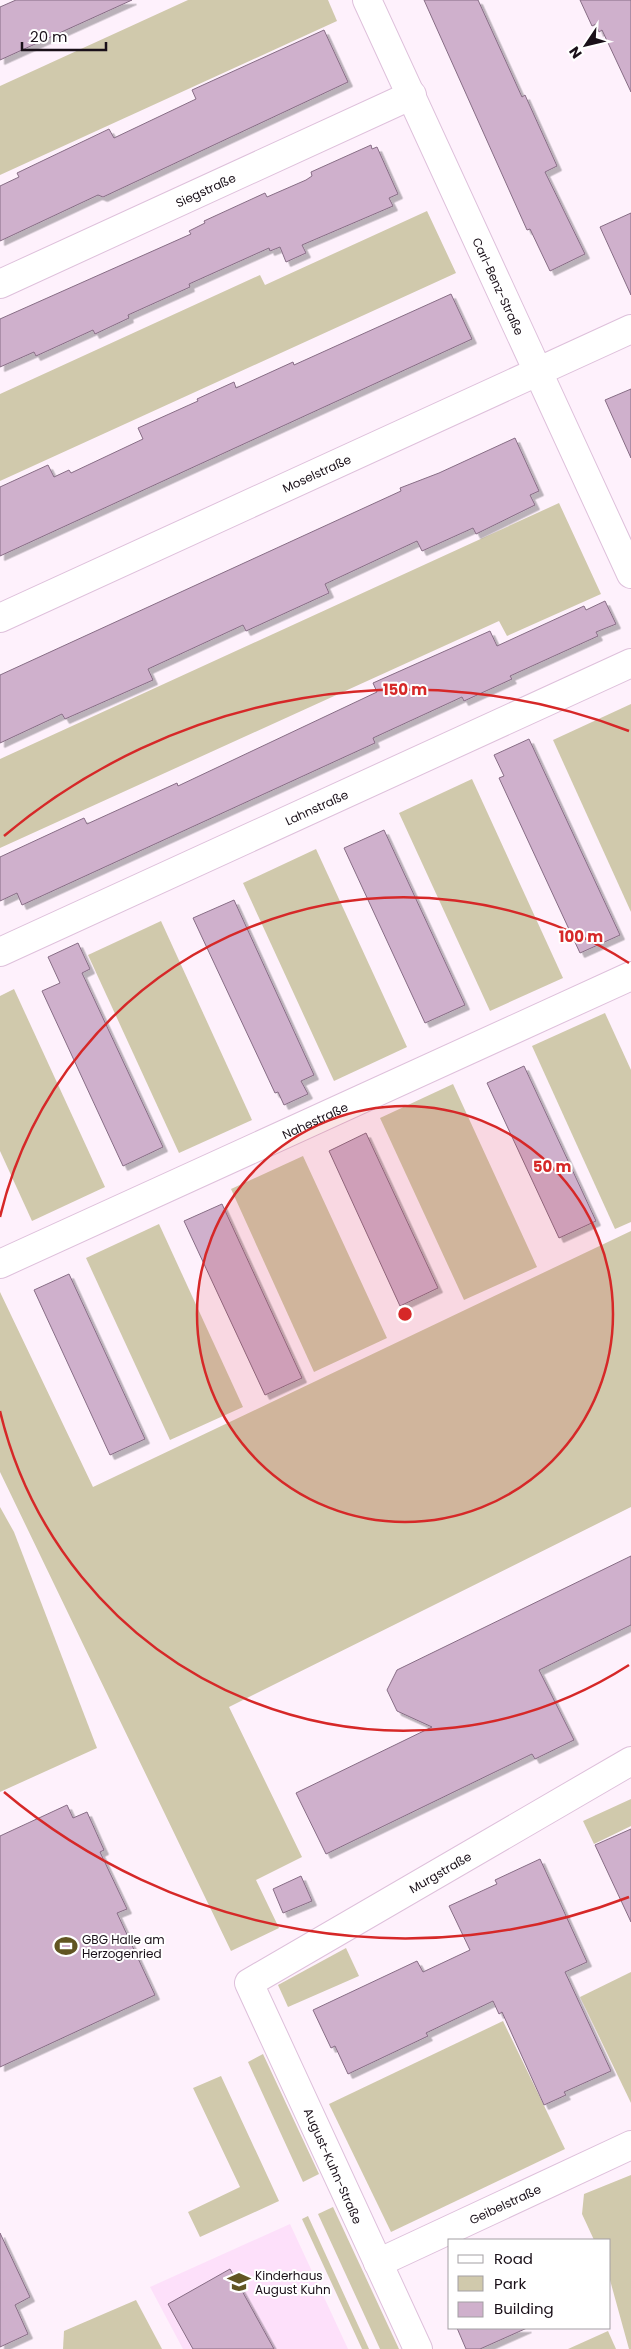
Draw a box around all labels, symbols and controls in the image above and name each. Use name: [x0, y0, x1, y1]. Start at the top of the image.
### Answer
scale bar: [22, 20, 106, 52]
north arrow: [561, 20, 611, 70]
text: 20 m: [30, 26, 68, 47]
text: N: [564, 42, 587, 63]
street label: Siegstraße: [173, 169, 238, 211]
street label: Carl-Benz-Straße: [469, 235, 528, 338]
street label: Moselstraße: [279, 450, 353, 496]
text: 150 m: [383, 679, 427, 700]
street label: Lahnstraße: [282, 785, 351, 829]
text: 100 m: [559, 926, 603, 947]
street label: Nahestraße: [279, 1098, 350, 1143]
text: 50 m: [533, 1156, 571, 1177]
centre of rings: [396, 1305, 414, 1323]
street label: Murgstraße: [406, 1847, 474, 1897]
place label: GBG Halle am Herzogenried: [82, 1931, 165, 1962]
sports icon: GBG Halle am Herzogenried: [53, 1933, 79, 1959]
street label: August-Kuhn-Straße: [300, 2105, 366, 2227]
street label: Geibelstraße: [466, 2180, 543, 2228]
legend: [448, 2239, 611, 2329]
text: Road: [494, 2248, 533, 2269]
place label: Kinderhaus August Kuhn: [255, 2267, 331, 2298]
school or university icon: Kinderhaus August Kuhn: [226, 2269, 252, 2295]
text: Park: [494, 2273, 526, 2294]
text: Building: [494, 2298, 554, 2319]

